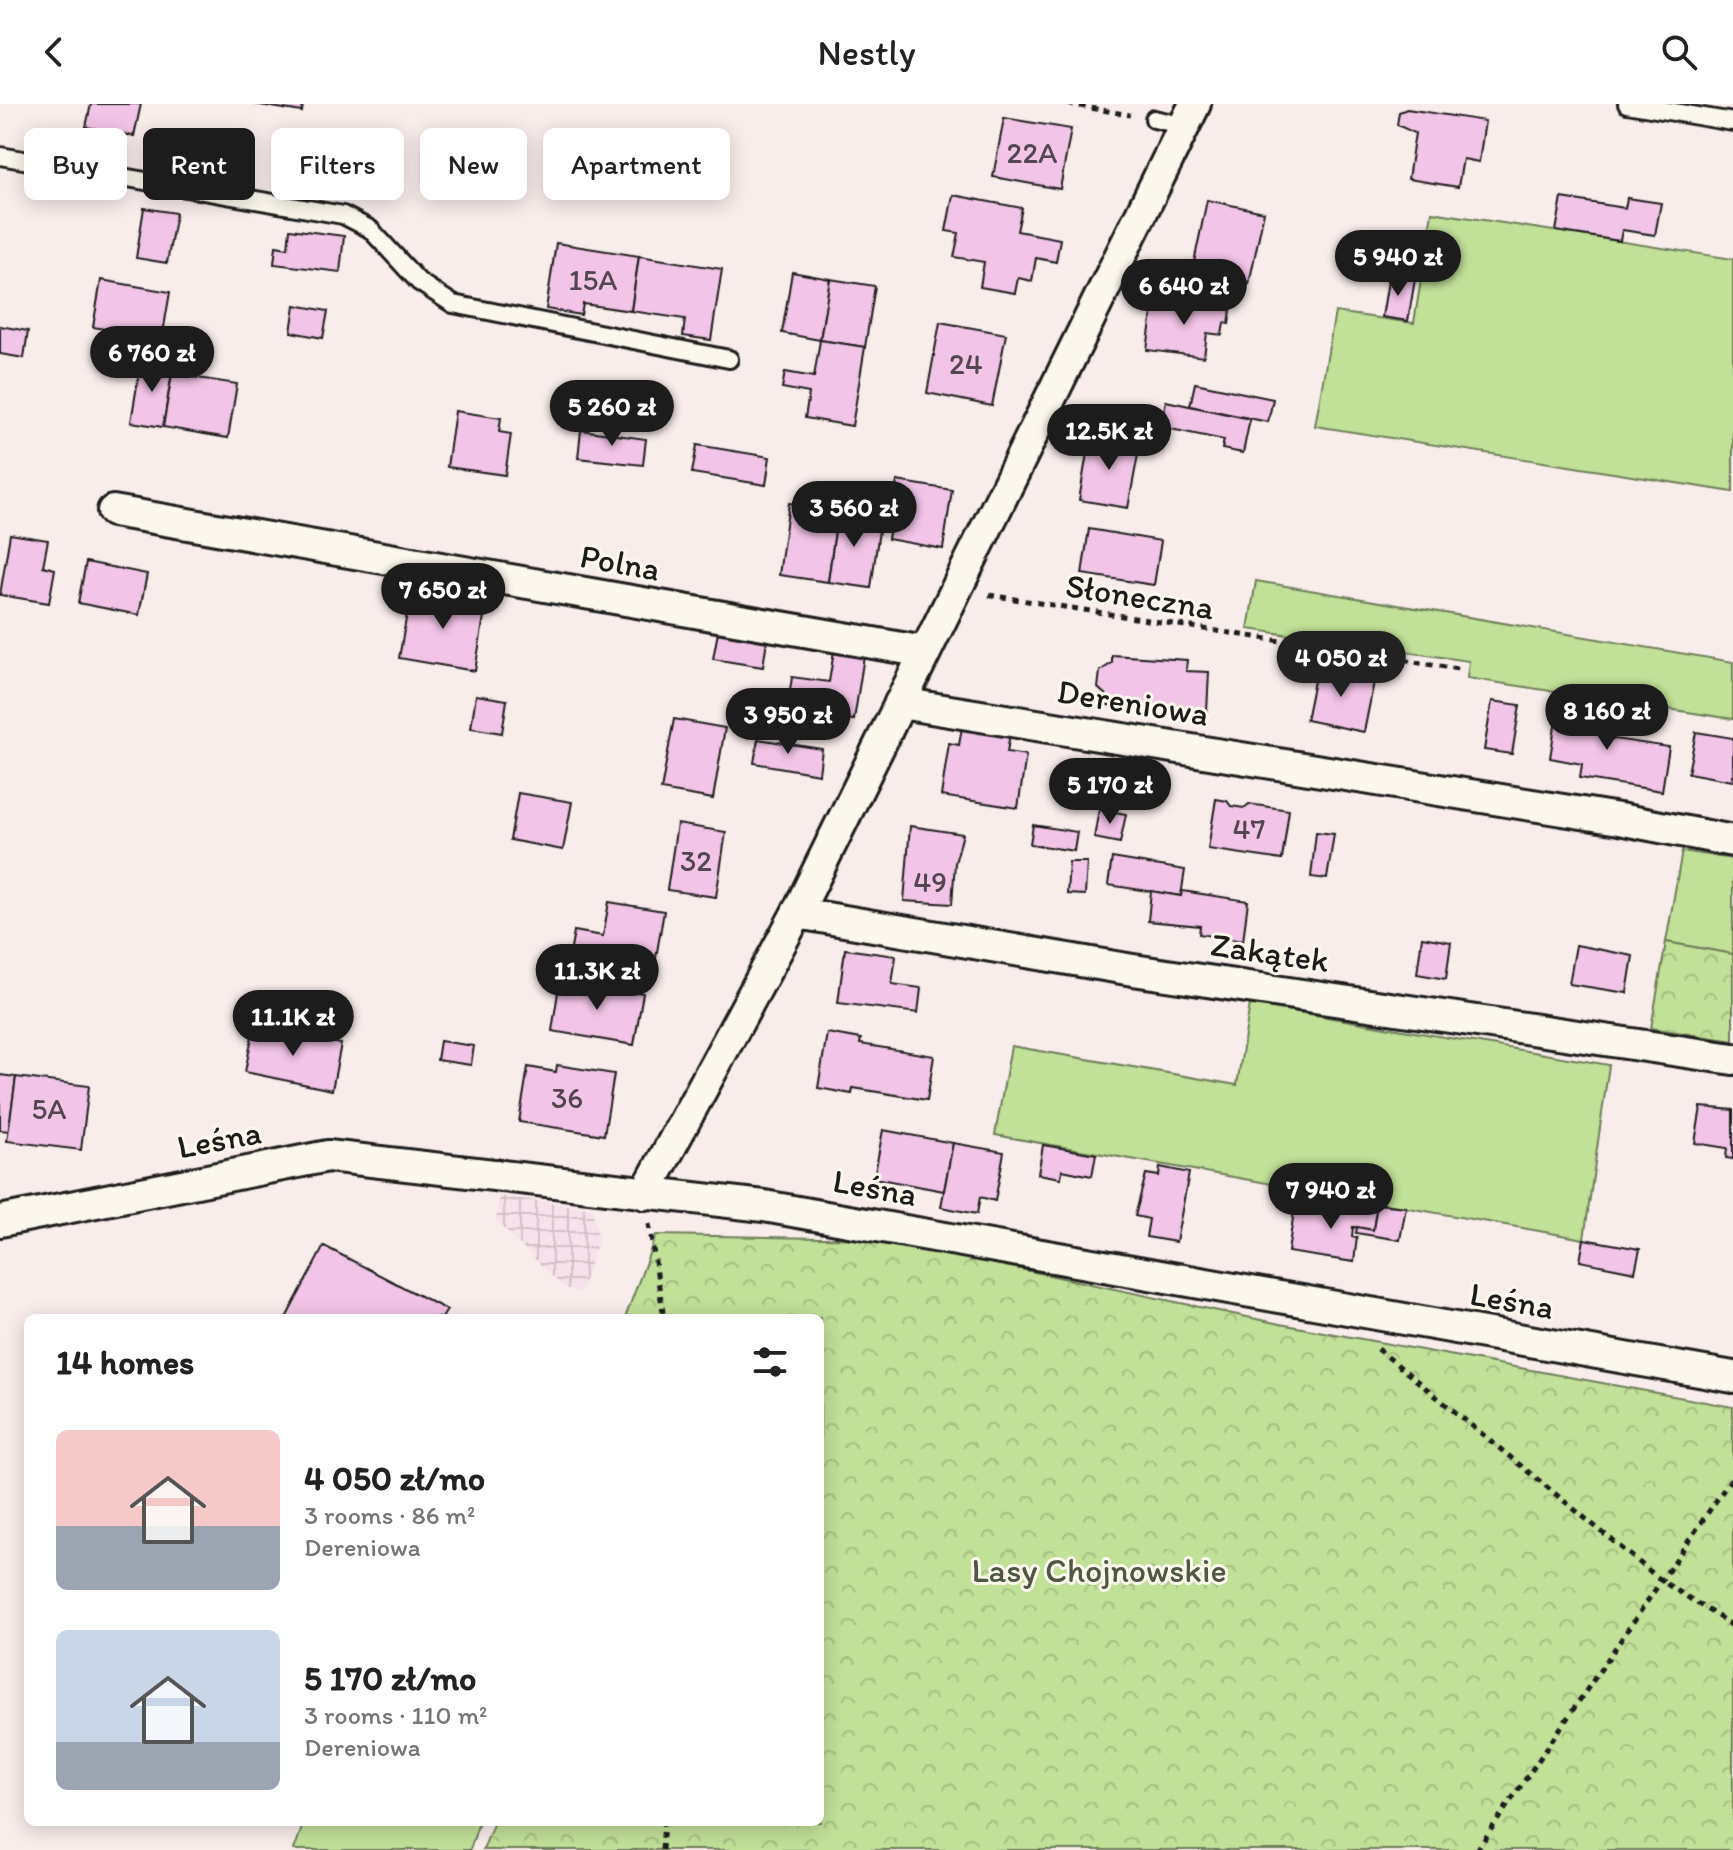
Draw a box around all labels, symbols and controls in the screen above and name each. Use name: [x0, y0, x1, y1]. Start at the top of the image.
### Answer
icon: back: [32, 30, 76, 74]
icon: search: [1657, 30, 1701, 74]
text: Nestly: [817, 31, 916, 74]
chip: Buy: [24, 128, 127, 200]
chip: Rent: [143, 128, 255, 200]
chip: Filters: [271, 128, 404, 200]
chip: New: [420, 128, 527, 200]
chip: Apartment: [543, 128, 730, 200]
house number: 22A: [1007, 134, 1057, 171]
pin: 5 940 zł: [1315, 230, 1481, 298]
text: 5 940 zł: [1353, 240, 1443, 272]
pin: 6 640 zł: [1101, 259, 1267, 327]
house number: 15A: [569, 261, 617, 298]
text: 6 640 zł: [1139, 269, 1229, 301]
pin: 6 760 zł: [69, 326, 235, 394]
text: 6 760 zł: [108, 336, 196, 368]
house number: 24: [949, 345, 983, 382]
pin: 5 260 zł: [529, 380, 695, 448]
text: 5 260 zł: [568, 390, 656, 422]
pin: 12.5K zł: [1026, 404, 1192, 472]
text: 12.5K zł: [1065, 414, 1153, 446]
pin: 3 560 zł: [771, 481, 937, 549]
text: 3 560 zł: [810, 491, 898, 523]
street label: Polna: [577, 535, 663, 590]
pin: 7 650 zł: [360, 563, 526, 631]
street label: Słoneczna: [1063, 565, 1217, 629]
text: 7 650 zł: [399, 573, 487, 605]
pin: 4 050 zł: [1258, 631, 1424, 699]
text: 4 050 zł: [1295, 641, 1387, 673]
street label: Dereniowa: [1054, 670, 1211, 735]
pin: 8 160 zł: [1524, 684, 1690, 752]
pin: 3 950 zł: [705, 688, 871, 756]
text: 8 160 zł: [1563, 694, 1651, 726]
text: 3 950 zł: [744, 698, 832, 730]
pin: 5 170 zł: [1027, 758, 1193, 826]
text: 5 170 zł: [1067, 768, 1153, 800]
house number: 47: [1233, 810, 1266, 847]
house number: 32: [680, 842, 712, 879]
house number: 49: [913, 863, 947, 900]
street label: Zakątek: [1208, 924, 1332, 981]
pin: 11.3K zł: [514, 944, 680, 1012]
text: 11.3K zł: [554, 954, 640, 986]
pin: 11.1K zł: [210, 990, 376, 1058]
text: 11.1K zł: [251, 1000, 335, 1032]
house number: 36: [551, 1079, 583, 1116]
house number: 5A: [32, 1090, 66, 1127]
street label: Leśna: [174, 1111, 264, 1168]
street label: Leśna: [830, 1160, 920, 1215]
pin: 7 940 zł: [1248, 1163, 1414, 1231]
text: 7 940 zł: [1286, 1173, 1376, 1205]
street label: Leśna: [1467, 1273, 1557, 1328]
icon: filters: [748, 1340, 792, 1384]
text: 14 homes: [56, 1342, 194, 1383]
text: 4 050 zł/mo: [304, 1458, 485, 1499]
icon: home: [120, 1462, 216, 1558]
text: 3 rooms · 86 m²: [304, 1499, 475, 1531]
text: Dereniowa: [304, 1531, 421, 1563]
park label: Lasy Chojnowskie: [971, 1550, 1227, 1591]
text: 5 170 zł/mo: [304, 1658, 476, 1699]
icon: home: [120, 1662, 216, 1758]
text: 3 rooms · 110 m²: [304, 1699, 487, 1731]
text: Dereniowa: [304, 1731, 421, 1763]

